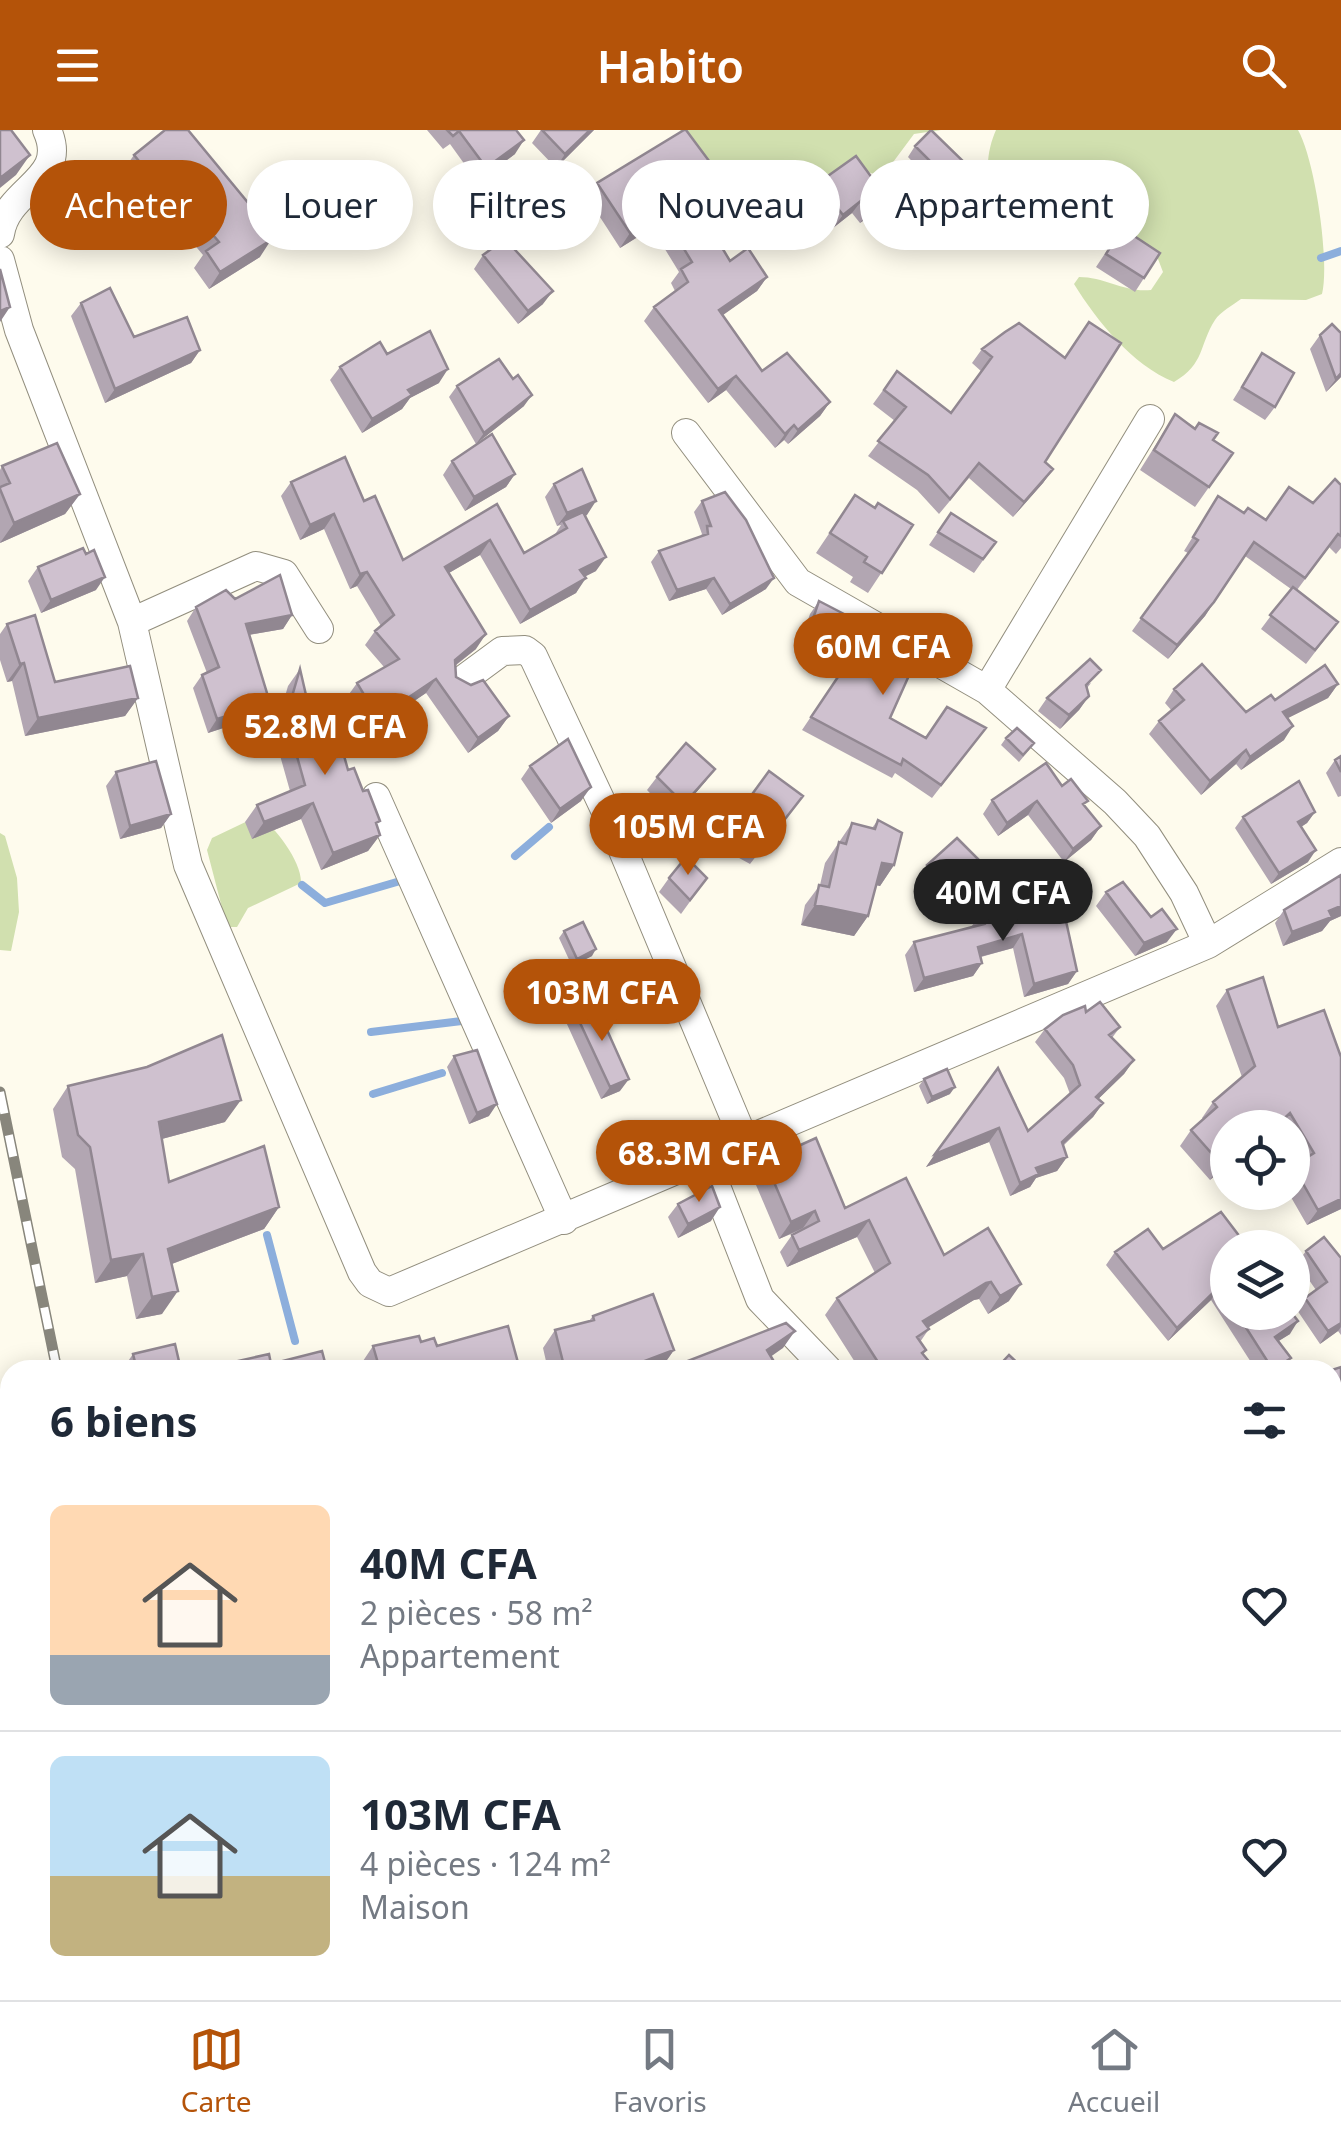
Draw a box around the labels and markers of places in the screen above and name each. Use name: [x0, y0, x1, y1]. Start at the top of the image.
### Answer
pin: 60M CFA: [791, 613, 975, 698]
pin: 52.8M CFA: [211, 693, 439, 778]
pin: 105M CFA: [585, 793, 791, 878]
pin: 40M CFA: [911, 859, 1095, 944]
pin: 103M CFA: [499, 959, 705, 1044]
pin: 68.3M CFA: [585, 1120, 813, 1205]

